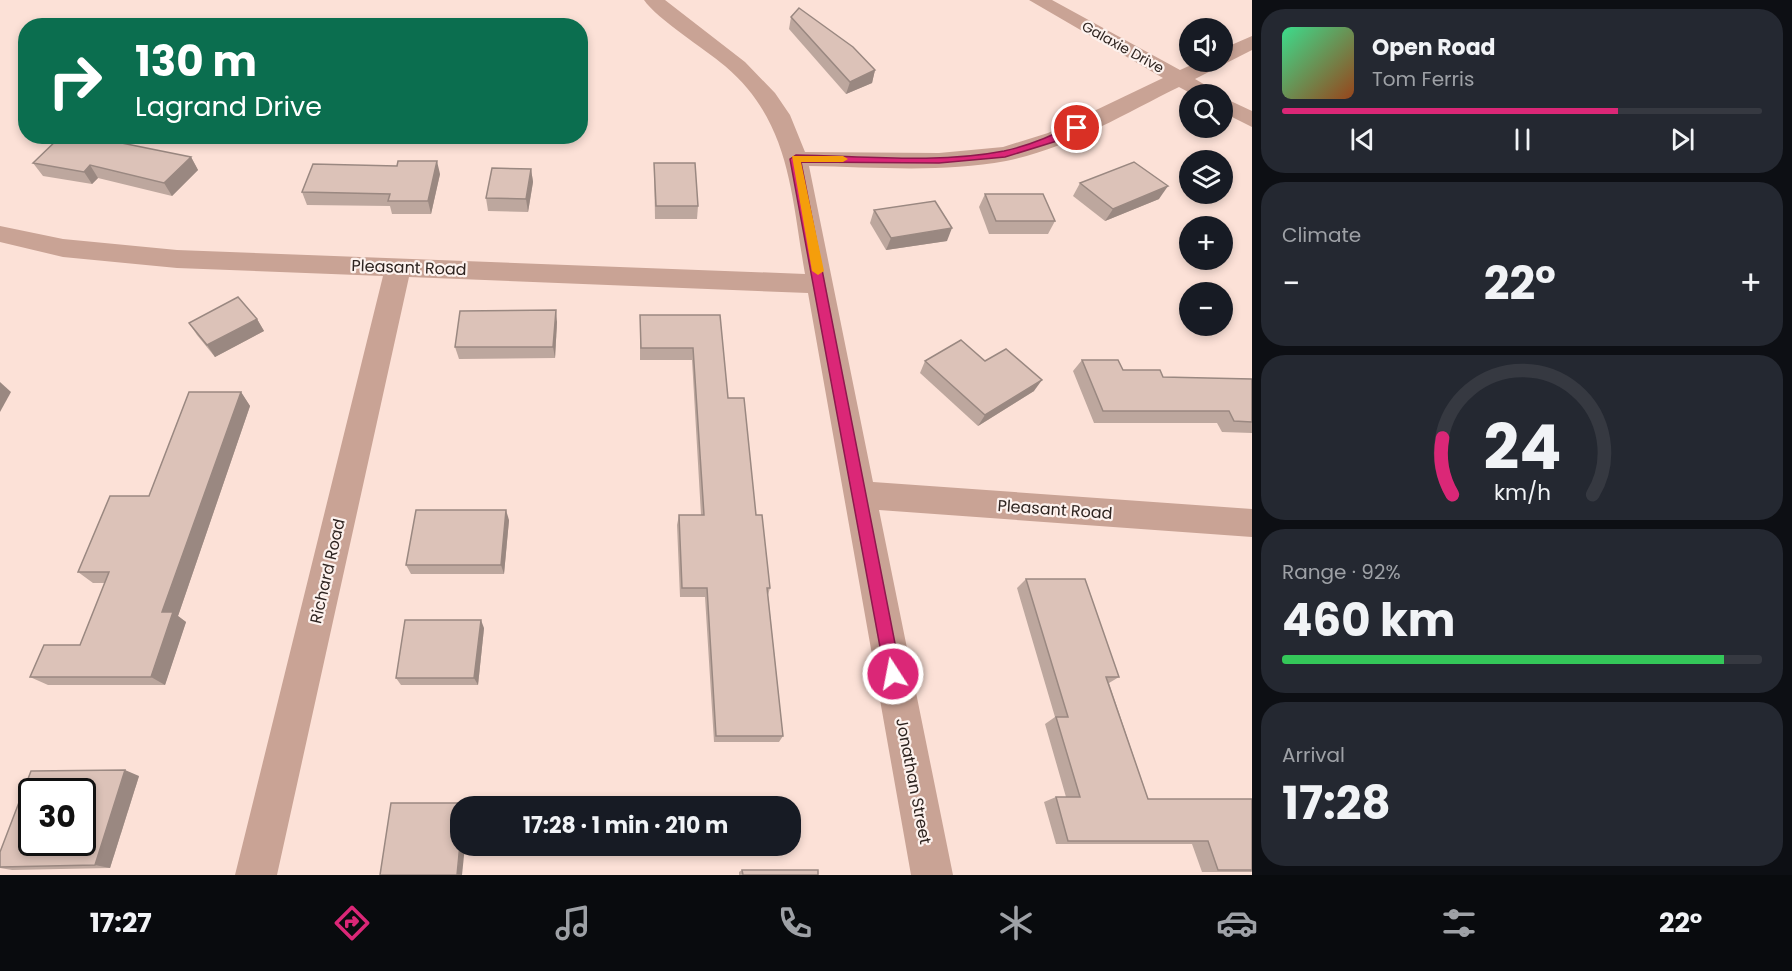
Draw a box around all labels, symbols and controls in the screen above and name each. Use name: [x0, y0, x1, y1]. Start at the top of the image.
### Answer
street label: Galaxie Drive: [1078, 16, 1168, 78]
map controls: [1179, 18, 1233, 336]
button: sound: [1179, 18, 1233, 72]
text: 130 m: [135, 32, 257, 91]
text: Open Road: [1372, 32, 1496, 63]
icon: right: [36, 42, 114, 120]
text: Tom Ferris: [1372, 65, 1474, 93]
button: search: [1179, 84, 1233, 138]
text: Lagrand Drive: [135, 88, 322, 125]
pin: [1051, 102, 1102, 153]
icon: arrive: [1060, 111, 1093, 144]
icon: previous: [1346, 123, 1379, 156]
icon: pause: [1506, 123, 1539, 156]
icon: next: [1666, 123, 1699, 156]
button: layers: [1179, 150, 1233, 204]
button: +: [1179, 216, 1233, 270]
text: Climate: [1282, 221, 1361, 249]
text: 22°: [1484, 252, 1556, 315]
street label: Pleasant Road: [351, 254, 467, 281]
text: −: [1282, 260, 1300, 307]
text: +: [1739, 260, 1762, 307]
button: −: [1179, 282, 1233, 336]
text: 24: [1483, 403, 1561, 491]
text: km/h: [1493, 477, 1551, 508]
street label: Pleasant Road: [997, 494, 1113, 525]
street label: Richard Road: [304, 516, 351, 626]
text: Range · 92%: [1282, 558, 1401, 586]
text: 460 km: [1282, 589, 1455, 652]
position arrow: [861, 642, 925, 706]
street label: Jonathan Street: [890, 716, 937, 846]
text: Arrival: [1282, 741, 1345, 769]
text: 17:28: [1282, 772, 1391, 835]
speed limit sign: 30: [18, 778, 96, 856]
text: 17:28 · 1 min · 210 m: [523, 810, 728, 841]
icon: directions: [331, 902, 373, 944]
icon: music: [552, 902, 594, 944]
icon: phone: [774, 902, 816, 944]
icon: climate: [995, 902, 1037, 944]
icon: car: [1216, 902, 1258, 944]
icon: filters: [1438, 902, 1480, 944]
text: 17:27: [90, 904, 152, 941]
text: 22°: [1659, 904, 1702, 941]

